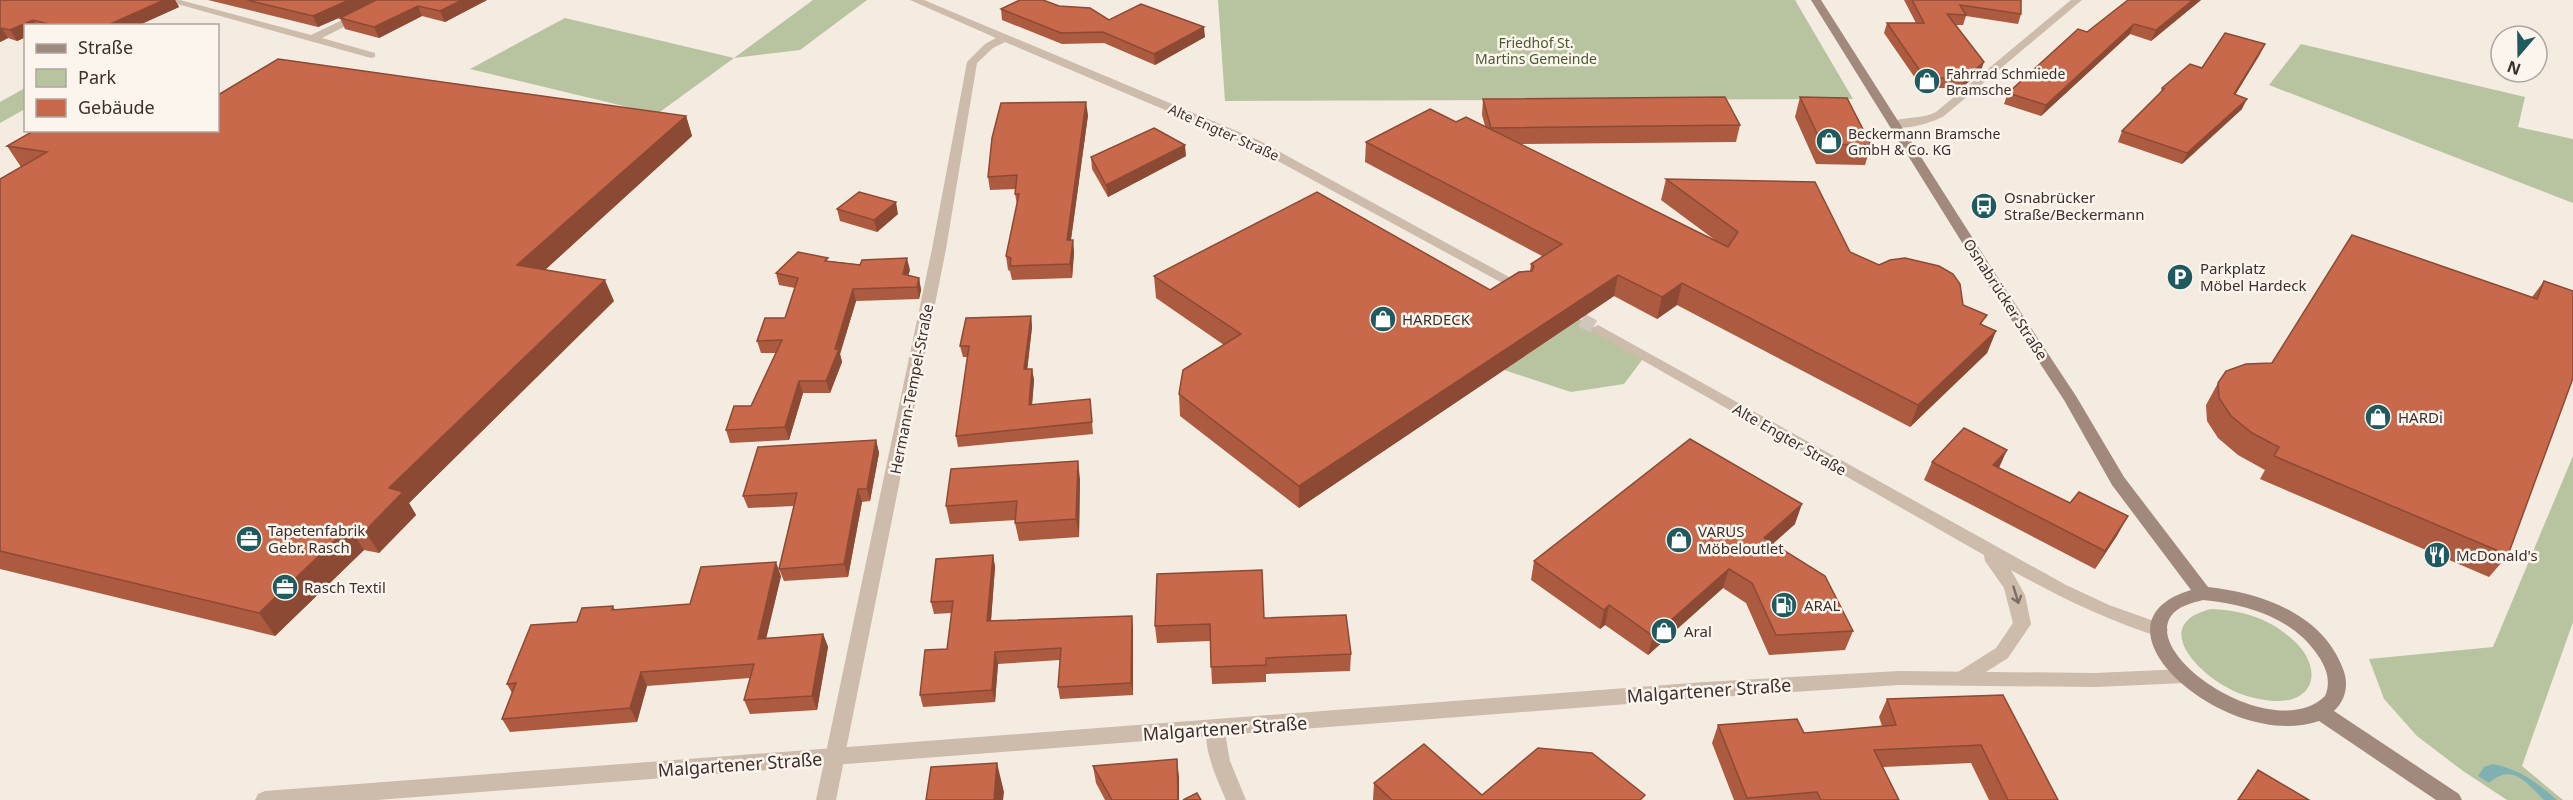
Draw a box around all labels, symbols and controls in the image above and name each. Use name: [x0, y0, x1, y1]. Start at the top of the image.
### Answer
legend: [24, 24, 219, 132]
north arrow: [2489, 24, 2549, 84]
park label: Friedhof St. Martins Gemeinde: [1475, 33, 1597, 68]
text: Straße: [78, 35, 133, 59]
text: N: [2504, 56, 2524, 81]
place label: Fahrrad Schmiede Bramsche: [1946, 64, 2065, 99]
text: Park: [78, 65, 116, 89]
shop icon: Fahrrad Schmiede Bramsche: [1912, 66, 1942, 96]
text: Gebäude: [78, 95, 155, 119]
street label: Alte Engter Straße: [1166, 99, 1282, 165]
place label: Beckermann Bramsche GmbH & Co. KG: [1848, 124, 2000, 159]
shop icon: Beckermann Bramsche GmbH & Co. KG: [1814, 126, 1844, 156]
place label: Osnabrücker Straße/Beckermann: [2004, 187, 2145, 224]
bus stop icon: Osnabrücker Straße/Beckermann: [1969, 191, 1999, 221]
street label: Osnabrücker Straße: [1959, 234, 2053, 364]
place label: Parkplatz Möbel Hardeck: [2200, 258, 2306, 295]
parking icon: Parkplatz Möbel Hardeck: [2165, 262, 2195, 292]
street label: Hermann-Tempel-Straße: [885, 302, 937, 476]
shop icon: HARDECK: [1368, 304, 1398, 334]
place label: HARDECK: [1402, 309, 1471, 329]
street label: Alte Engter Straße: [1730, 398, 1850, 480]
shop icon: HARDi: [2363, 402, 2393, 432]
place label: HARDi: [2398, 407, 2443, 427]
place label: Tapetenfabrik Gebr. Rasch: [268, 520, 365, 557]
place label: VARUS Möbeloutlet: [1698, 521, 1784, 558]
office icon: Tapetenfabrik Gebr. Rasch: [234, 524, 264, 554]
shop icon: VARUS Möbeloutlet: [1664, 525, 1694, 555]
restaurant icon: McDonald's: [2422, 540, 2452, 570]
place label: McDonald's: [2456, 545, 2538, 565]
office icon: Rasch Textil: [270, 572, 300, 602]
place label: Rasch Textil: [304, 577, 386, 597]
one-way arrow: [2012, 585, 2023, 604]
fuel station icon: ARAL: [1769, 590, 1799, 620]
place label: ARAL: [1804, 595, 1841, 615]
shop icon: Aral: [1649, 616, 1679, 646]
place label: Aral: [1684, 621, 1712, 641]
street label: Malgartener Straße: [1626, 672, 1792, 708]
street label: Malgartener Straße: [1142, 710, 1308, 746]
street label: Malgartener Straße: [657, 746, 823, 782]

